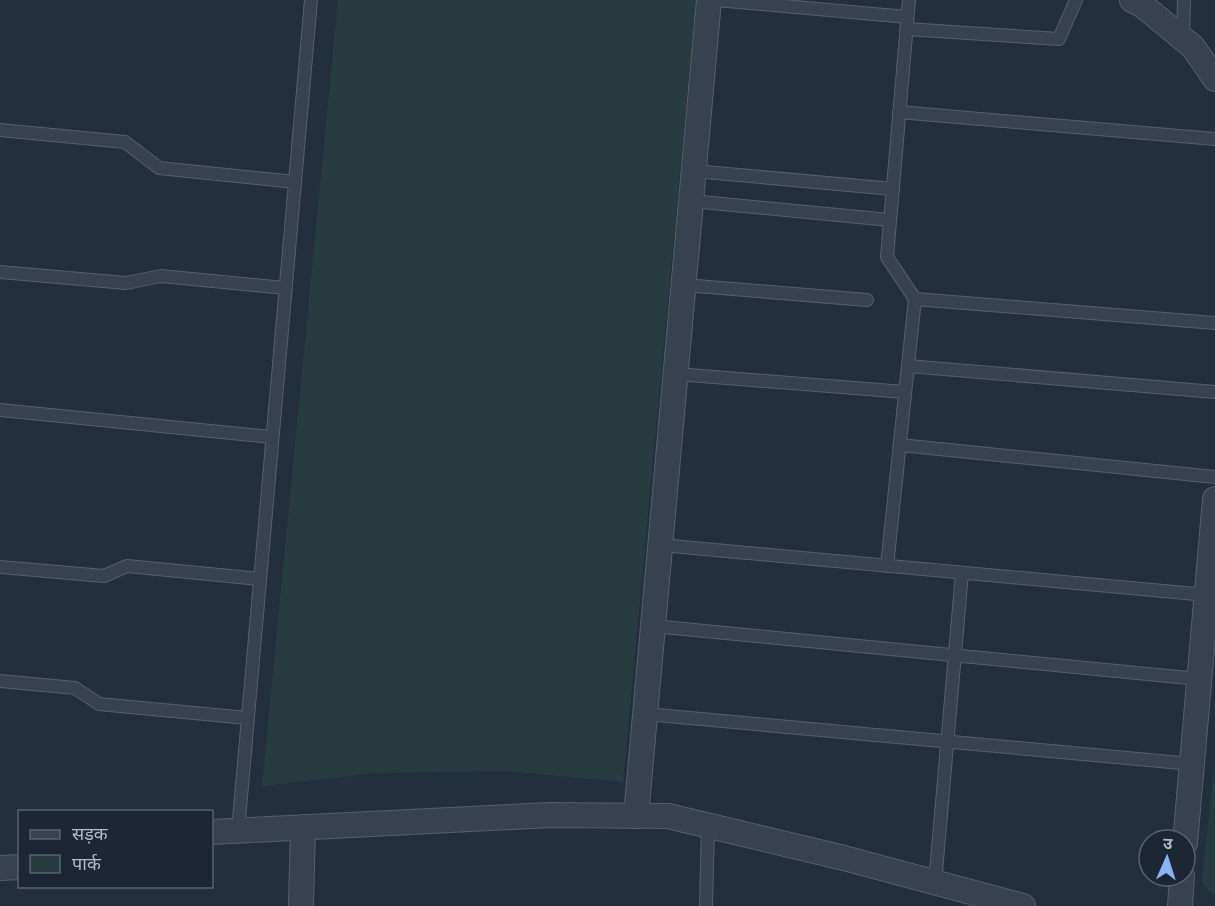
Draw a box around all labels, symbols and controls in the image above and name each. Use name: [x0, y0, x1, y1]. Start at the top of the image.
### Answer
legend: [18, 810, 213, 888]
text: सड़क: [72, 823, 109, 844]
north arrow: [1137, 828, 1197, 888]
text: उ: [1163, 834, 1174, 853]
text: पार्क: [72, 853, 102, 874]

